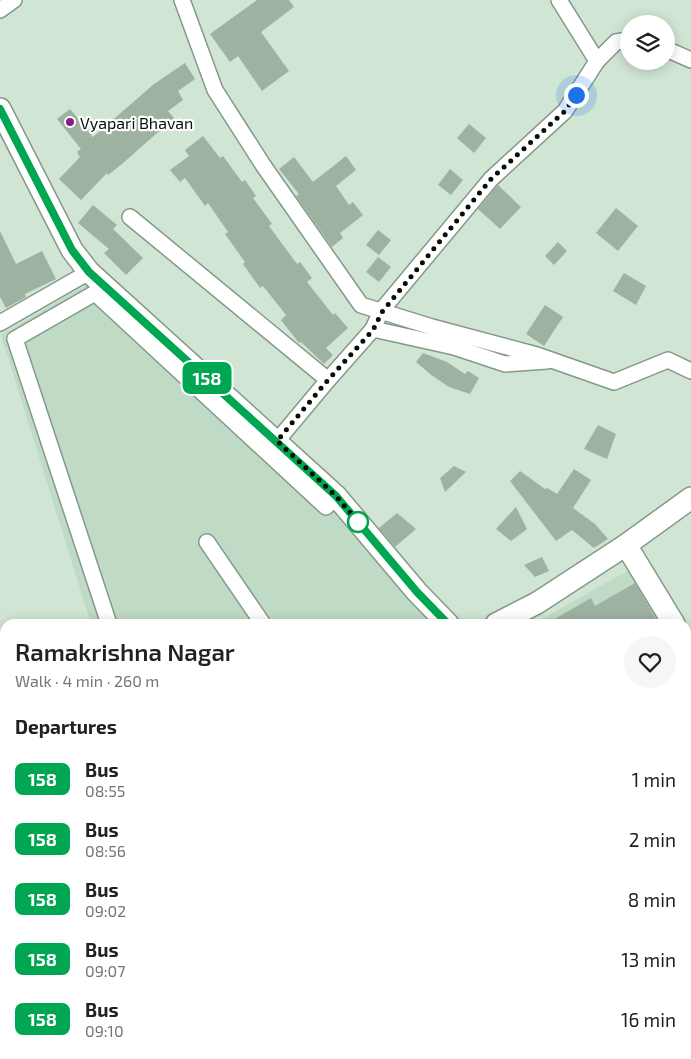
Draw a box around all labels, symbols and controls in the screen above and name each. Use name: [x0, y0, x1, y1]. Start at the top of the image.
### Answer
map controls: [620, 15, 675, 70]
button: layers: [620, 15, 675, 70]
your location: [564, 83, 589, 108]
place label: Vyapari Bhavan: [80, 113, 193, 132]
marker: Vyapari Bhavan: [64, 116, 76, 128]
line badge: 158: [178, 362, 236, 394]
text: 158: [193, 367, 221, 389]
unlabelled marker: [347, 511, 369, 533]
button: heart: [624, 636, 676, 688]
text: Ramakrishna Nagar: [15, 637, 235, 666]
text: Walk · 4 min · 260 m: [15, 671, 159, 690]
text: Departures: [15, 715, 117, 738]
text: Bus: [85, 758, 119, 781]
text: 158: [28, 768, 57, 790]
text: 1 min: [632, 768, 676, 791]
text: 08:55: [85, 781, 125, 800]
text: Bus: [85, 818, 119, 841]
text: 158: [28, 828, 57, 850]
text: 2 min: [629, 828, 676, 851]
text: 08:56: [85, 841, 126, 860]
text: Bus: [85, 878, 119, 901]
text: 158: [28, 888, 57, 910]
text: 8 min: [628, 888, 676, 911]
text: 09:02: [85, 901, 126, 920]
text: Bus: [85, 938, 119, 961]
text: 158: [28, 948, 57, 970]
text: 13 min: [621, 948, 676, 971]
text: 09:07: [85, 961, 125, 980]
text: Bus: [85, 998, 119, 1021]
text: 158: [28, 1008, 57, 1030]
text: 16 min: [621, 1008, 676, 1031]
text: 09:10: [85, 1021, 124, 1040]

